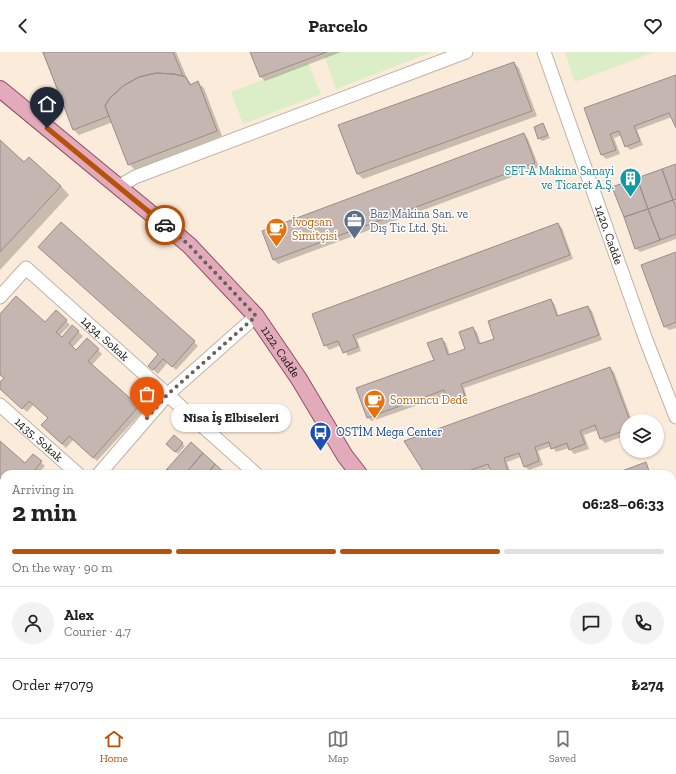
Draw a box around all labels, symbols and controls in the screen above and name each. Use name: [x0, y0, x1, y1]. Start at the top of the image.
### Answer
icon: back: [12, 15, 34, 37]
text: Parcelo: [308, 15, 368, 37]
icon: heart: [642, 15, 664, 37]
pin: [30, 87, 64, 128]
icon: home: [36, 93, 58, 115]
place label: SET-A Makina Sanayi ve Ticaret A.Ş.: [505, 164, 615, 192]
building icon: SET-A Makina Sanayi ve Ticaret A.Ş.: [617, 165, 643, 198]
street label: 1420. Cadde: [592, 203, 626, 267]
courier: [145, 205, 185, 245]
place label: Baz Makina San. ve Dış Tic Ltd. Şti.: [370, 207, 469, 235]
office icon: Baz Makina San. ve Dış Tic Ltd. Şti.: [341, 208, 367, 241]
icon: car: [154, 214, 176, 236]
place label: İvogsan Simitçisi: [292, 215, 338, 243]
cafe icon: İvogsan Simitçisi: [264, 216, 290, 249]
street label: 1434. Sokak: [78, 314, 132, 364]
street label: 1122. Cadde: [258, 323, 303, 381]
pin: [130, 377, 164, 418]
icon: bag: [136, 383, 158, 405]
cafe icon: Somuncu Dede: [362, 387, 388, 420]
place label: Somuncu Dede: [390, 393, 468, 407]
callout: Nisa İş Elbiseleri: [171, 404, 291, 432]
text: Nisa İş Elbiseleri: [183, 410, 279, 425]
map controls: [620, 414, 664, 458]
button: layers: [620, 414, 664, 458]
street label: 1435. Sokak: [12, 415, 66, 465]
bus stop icon: OSTİM Mega Center: [308, 419, 334, 452]
place label: OSTİM Mega Center: [336, 425, 442, 439]
text: Arriving in: [12, 482, 74, 497]
text: 06:28–06:33: [582, 495, 664, 513]
text: 2 min: [12, 496, 77, 528]
text: On the way · 90 m: [12, 560, 112, 575]
button: person: [12, 602, 54, 644]
button: chat: [570, 602, 612, 644]
button: phone: [622, 602, 664, 644]
text: Alex: [64, 606, 94, 624]
text: Courier · 4.7: [64, 624, 131, 639]
text: Order #7079: [12, 676, 94, 694]
text: ₺274: [631, 676, 664, 694]
tab: Home: [100, 728, 128, 765]
tab: Map: [327, 728, 349, 765]
tab: Saved: [549, 728, 576, 765]

